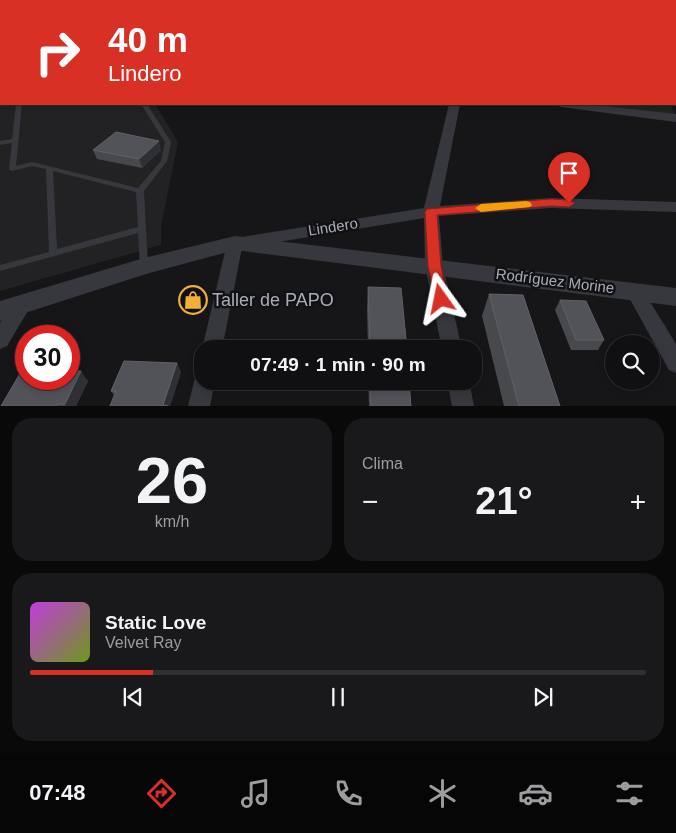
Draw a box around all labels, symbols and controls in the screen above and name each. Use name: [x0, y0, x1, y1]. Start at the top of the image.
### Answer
icon: right: [25, 20, 90, 85]
text: 40 m: [108, 20, 188, 59]
text: Lindero: [108, 61, 181, 86]
pin: [548, 152, 590, 203]
icon: arrive: [555, 159, 583, 187]
street label: Lindero: [307, 214, 359, 239]
street label: Rodríguez Morine: [495, 265, 615, 296]
position arrow: [414, 272, 466, 324]
shop icon: Taller de PAPO: [178, 285, 208, 315]
place label: Taller de PAPO: [212, 290, 334, 310]
speed limit sign: 30: [15, 325, 80, 390]
map controls: [605, 335, 660, 390]
button: search: [605, 335, 660, 390]
text: 07:49 · 1 min · 90 m: [250, 354, 426, 375]
text: 26: [136, 444, 208, 517]
text: Clima: [362, 455, 403, 472]
text: 21°: [475, 480, 533, 522]
text: −: [362, 486, 378, 517]
text: +: [630, 486, 646, 517]
text: km/h: [155, 513, 189, 530]
text: Static Love: [105, 612, 206, 633]
text: Velvet Ray: [105, 634, 181, 651]
icon: previous: [119, 683, 147, 711]
icon: pause: [324, 683, 352, 711]
icon: next: [529, 683, 557, 711]
icon: directions: [144, 776, 179, 811]
icon: music: [238, 776, 273, 811]
icon: phone: [331, 776, 366, 811]
icon: climate: [425, 776, 460, 811]
icon: car: [518, 776, 553, 811]
icon: filters: [612, 776, 647, 811]
text: 07:48: [29, 780, 86, 805]

